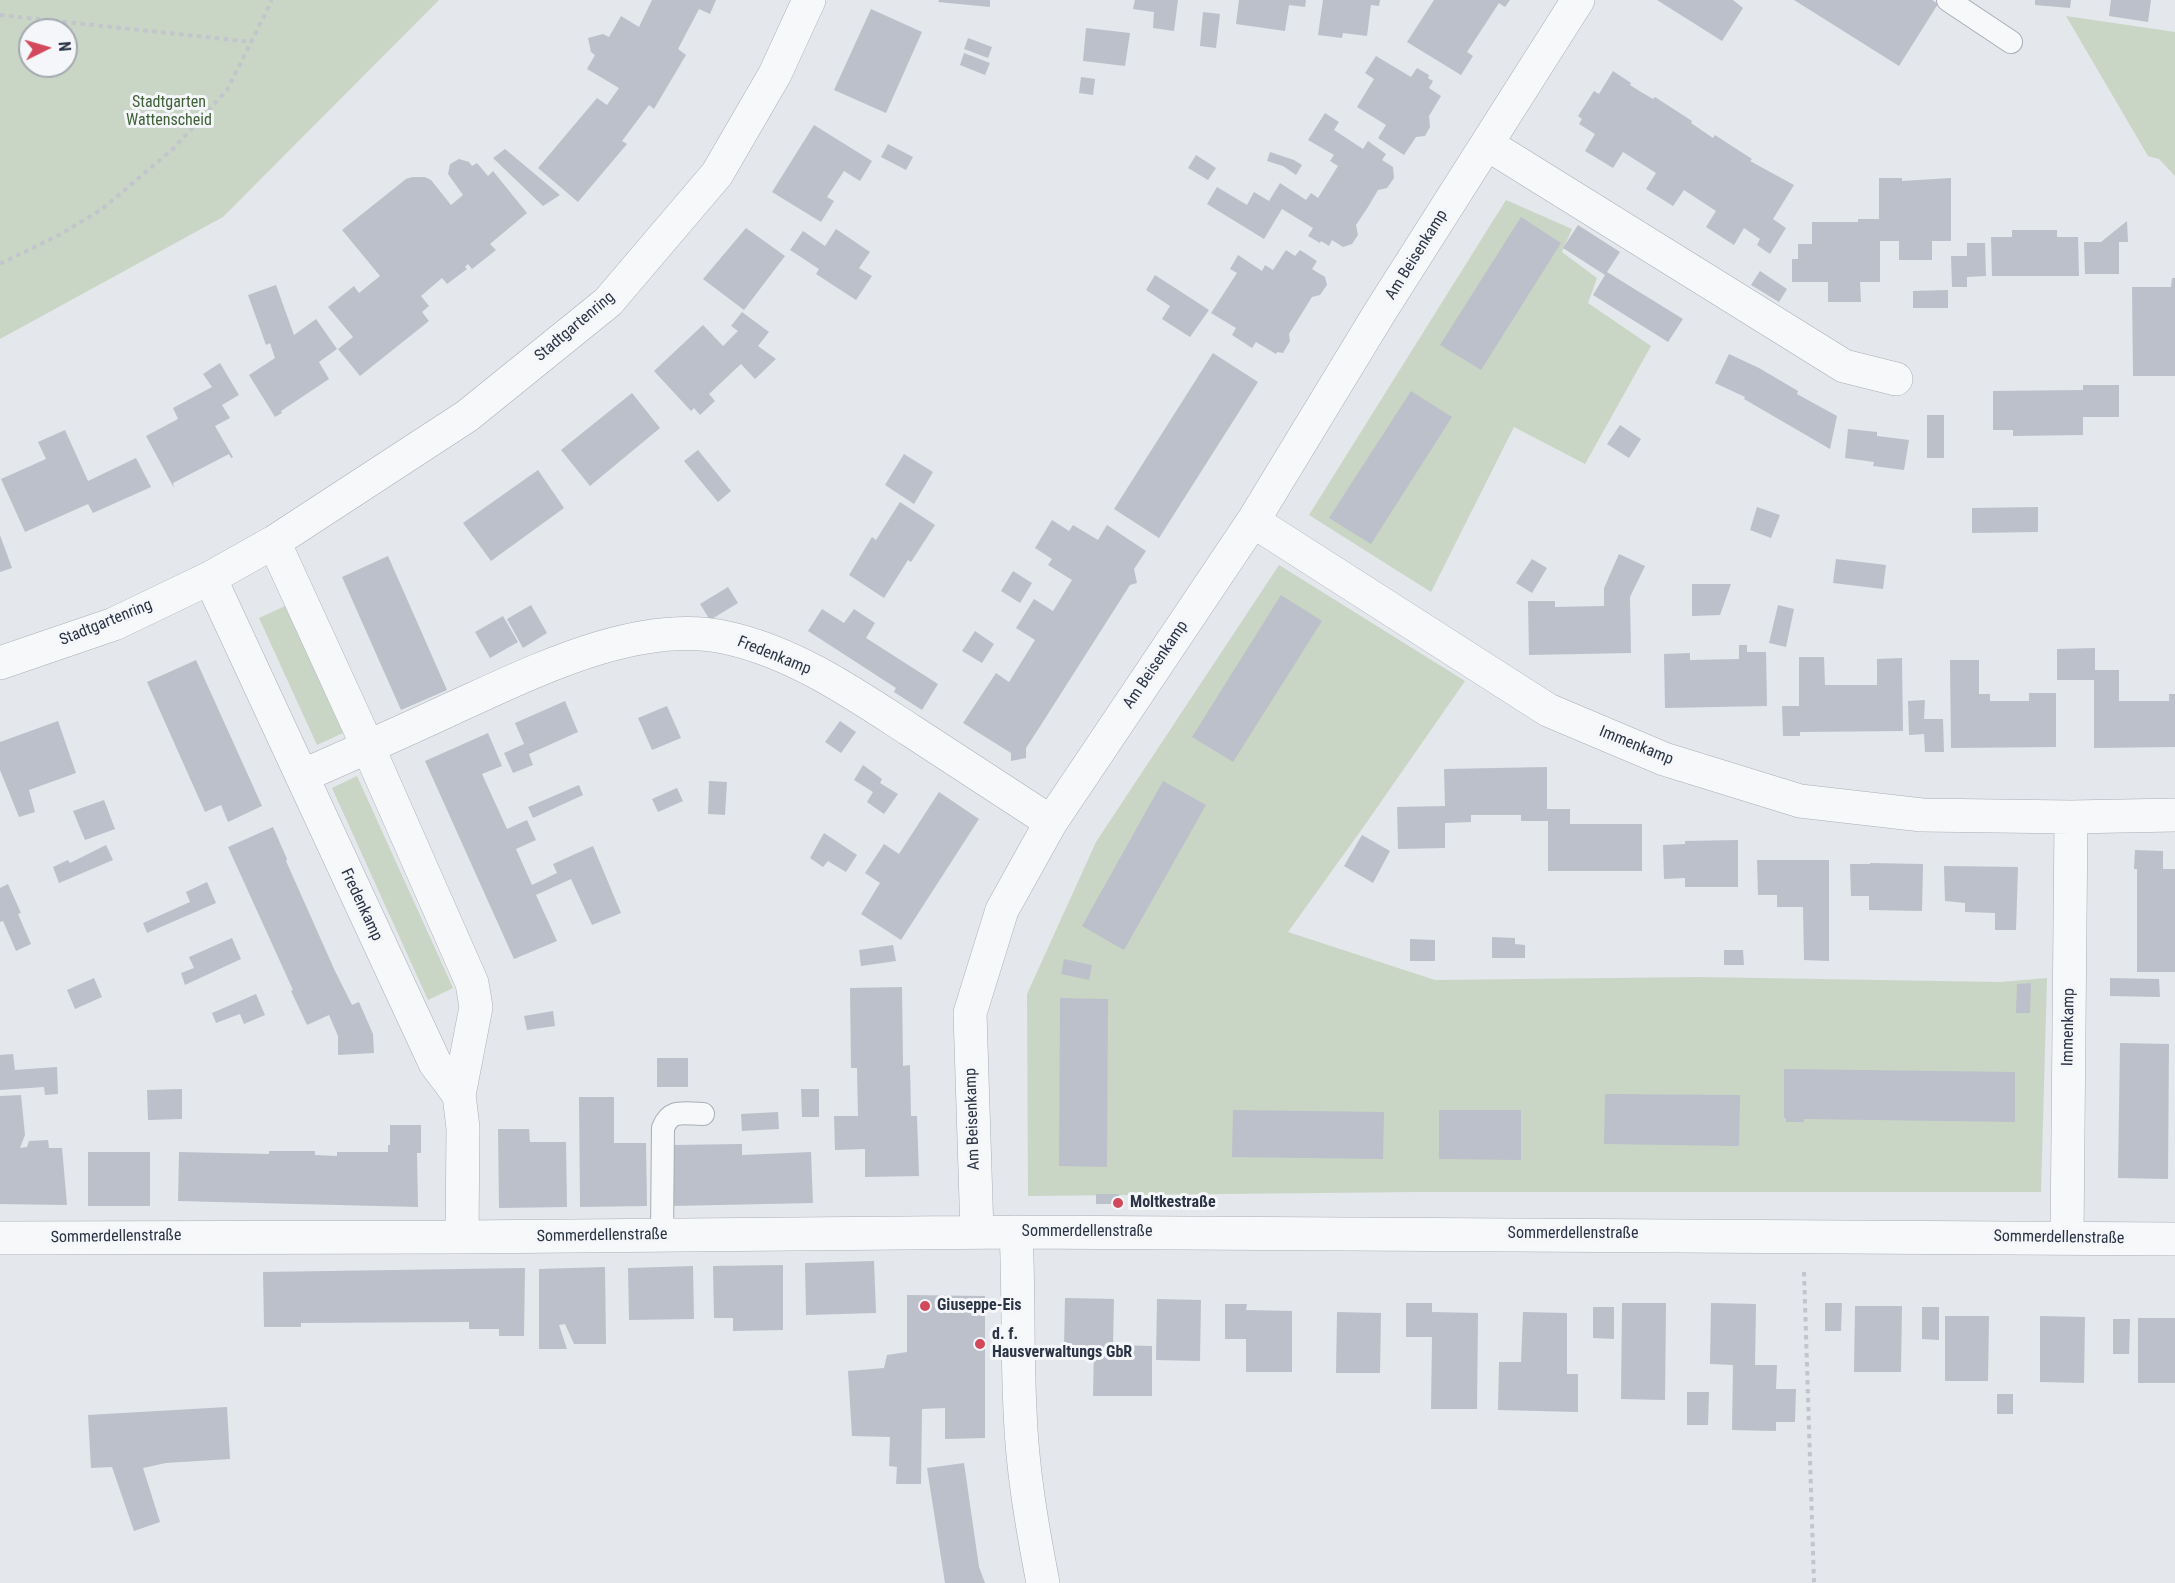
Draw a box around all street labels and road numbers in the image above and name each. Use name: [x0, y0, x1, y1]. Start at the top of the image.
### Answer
street label: Am Beisenkamp: [1382, 207, 1452, 303]
street label: Stadtgartenring: [531, 288, 619, 366]
street label: Stadtgartenring: [57, 596, 155, 650]
street label: Am Beisenkamp: [1119, 617, 1193, 713]
street label: Fredenkamp: [734, 633, 814, 679]
street label: Immenkamp: [1596, 722, 1676, 770]
street label: Fredenkamp: [336, 866, 386, 944]
street label: Immenkamp: [2059, 988, 2079, 1066]
street label: Am Beisenkamp: [962, 1068, 984, 1170]
street label: Sommerdellenstraße: [1022, 1222, 1152, 1242]
street label: Sommerdellenstraße: [1508, 1224, 1638, 1244]
street label: Sommerdellenstraße: [536, 1225, 668, 1247]
street label: Sommerdellenstraße: [50, 1226, 182, 1248]
street label: Sommerdellenstraße: [1993, 1227, 2125, 1249]

